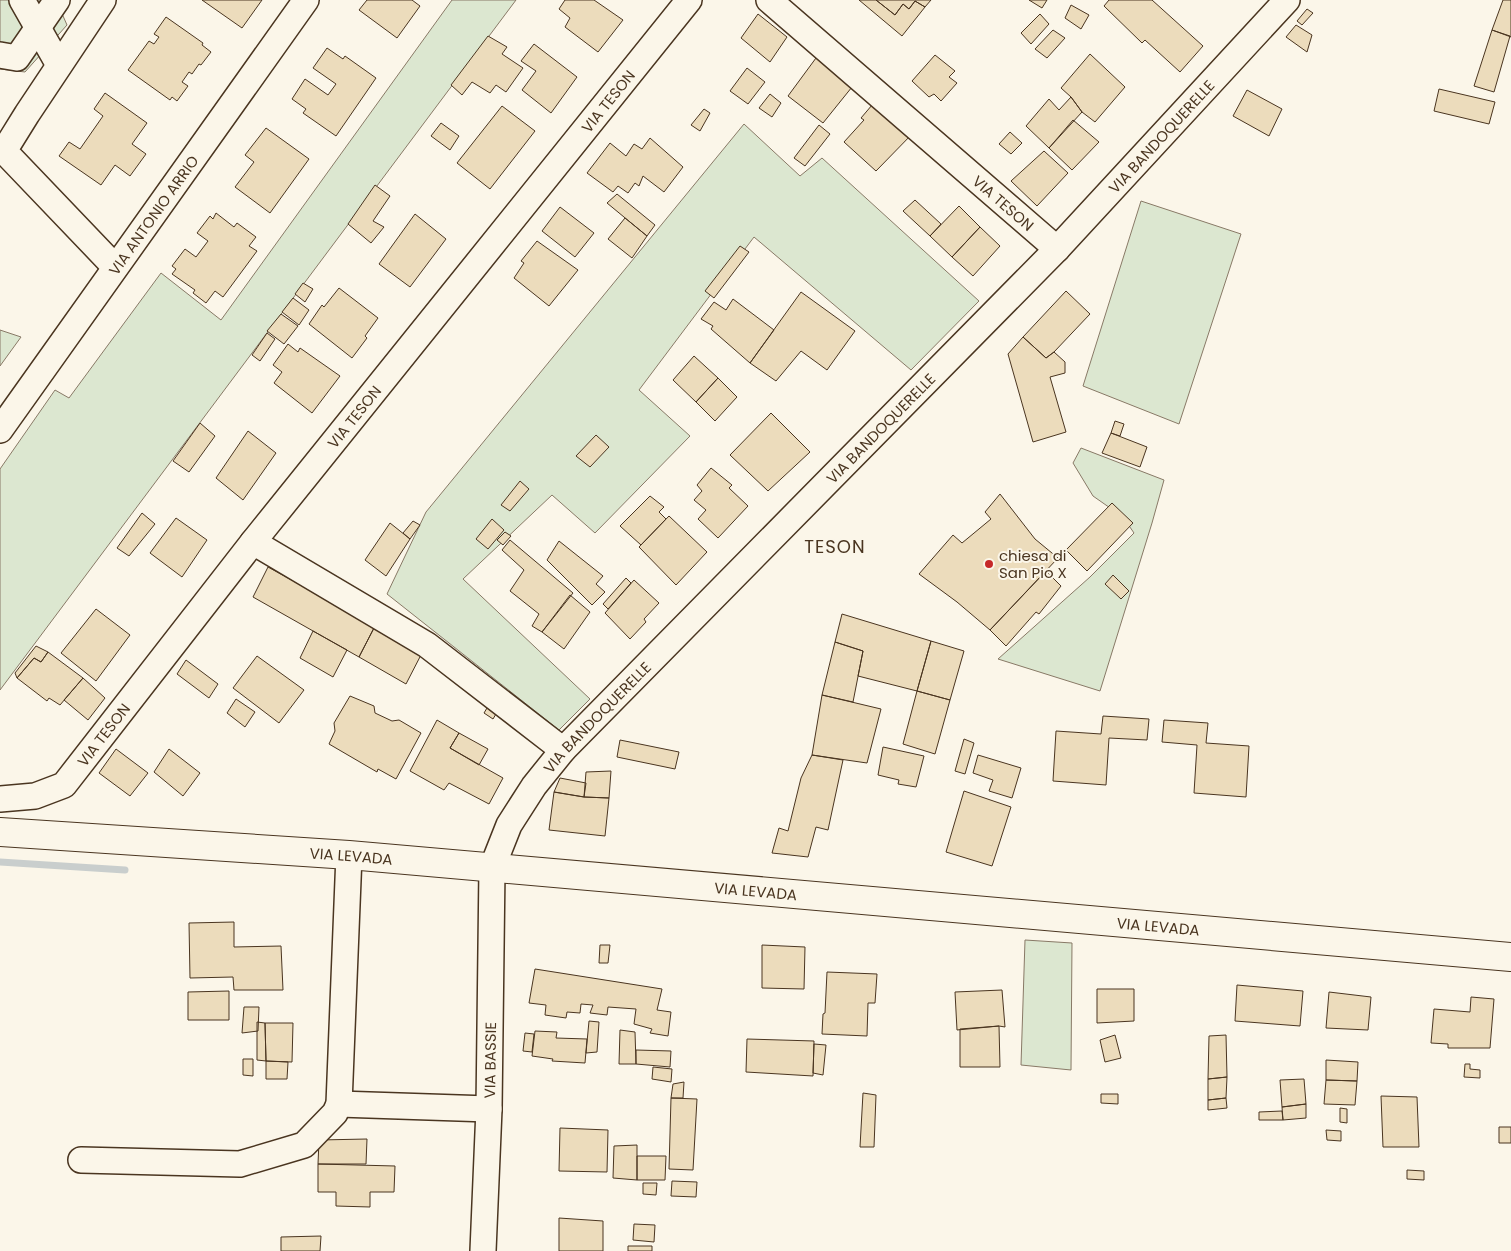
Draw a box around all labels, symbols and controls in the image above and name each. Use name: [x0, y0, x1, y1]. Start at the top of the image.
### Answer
street label: VIA TESON: [576, 65, 639, 137]
street label: VIA BANDOQUERELLE: [1103, 75, 1219, 198]
street label: VIA ANTONIO ARRIO: [103, 151, 203, 279]
street label: VIA TESON: [968, 170, 1039, 235]
street label: VIA BANDOQUERELLE: [821, 368, 940, 488]
street label: VIA TESON: [322, 381, 386, 452]
district label: TESON: [804, 534, 866, 559]
place label: chiesa di San Pio X: [999, 545, 1067, 583]
marker: chiesa di San Pio X: [983, 558, 995, 570]
street label: VIA BANDOQUERELLE: [538, 657, 655, 777]
street label: VIA TESON: [72, 699, 135, 771]
street label: VIA LEVADA: [309, 842, 394, 869]
street label: VIA LEVADA: [713, 877, 798, 905]
street label: VIA LEVADA: [1116, 912, 1200, 940]
street label: VIA BASSIE: [479, 1022, 501, 1098]

